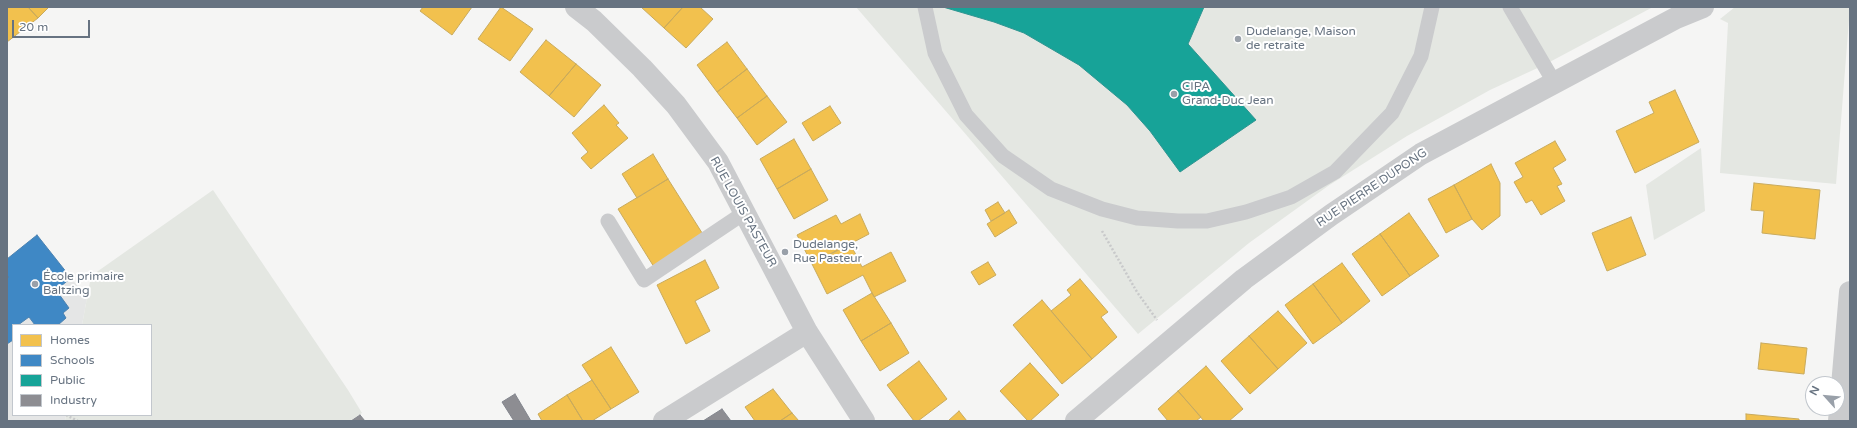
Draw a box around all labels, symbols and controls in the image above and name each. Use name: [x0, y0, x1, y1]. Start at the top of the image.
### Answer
scale bar: [14, 12, 92, 38]
text: 20 m: [19, 20, 48, 34]
place label: Dudelange, Maison de retraite: [1246, 25, 1356, 53]
marker: Dudelange, Maison de retraite: [1233, 34, 1243, 44]
place label: CIPA Grand-Duc Jean: [1182, 80, 1274, 108]
marker: CIPA Grand-Duc Jean: [1169, 89, 1179, 99]
street label: RUE PIERRE DUPONG: [1314, 146, 1430, 230]
street label: RUE LOUIS PASTEUR: [707, 154, 779, 270]
place label: Dudelange, Rue Pasteur: [793, 238, 862, 266]
marker: Dudelange, Rue Pasteur: [780, 247, 790, 257]
place label: École primaire Baltzing: [43, 270, 124, 298]
marker: École primaire Baltzing: [30, 279, 40, 289]
legend: [12, 324, 152, 416]
text: Homes: [50, 333, 90, 347]
text: Schools: [50, 353, 94, 367]
text: Public: [50, 373, 85, 387]
north arrow: [1805, 376, 1845, 416]
text: N: [1807, 384, 1823, 398]
text: Industry: [50, 393, 97, 407]

